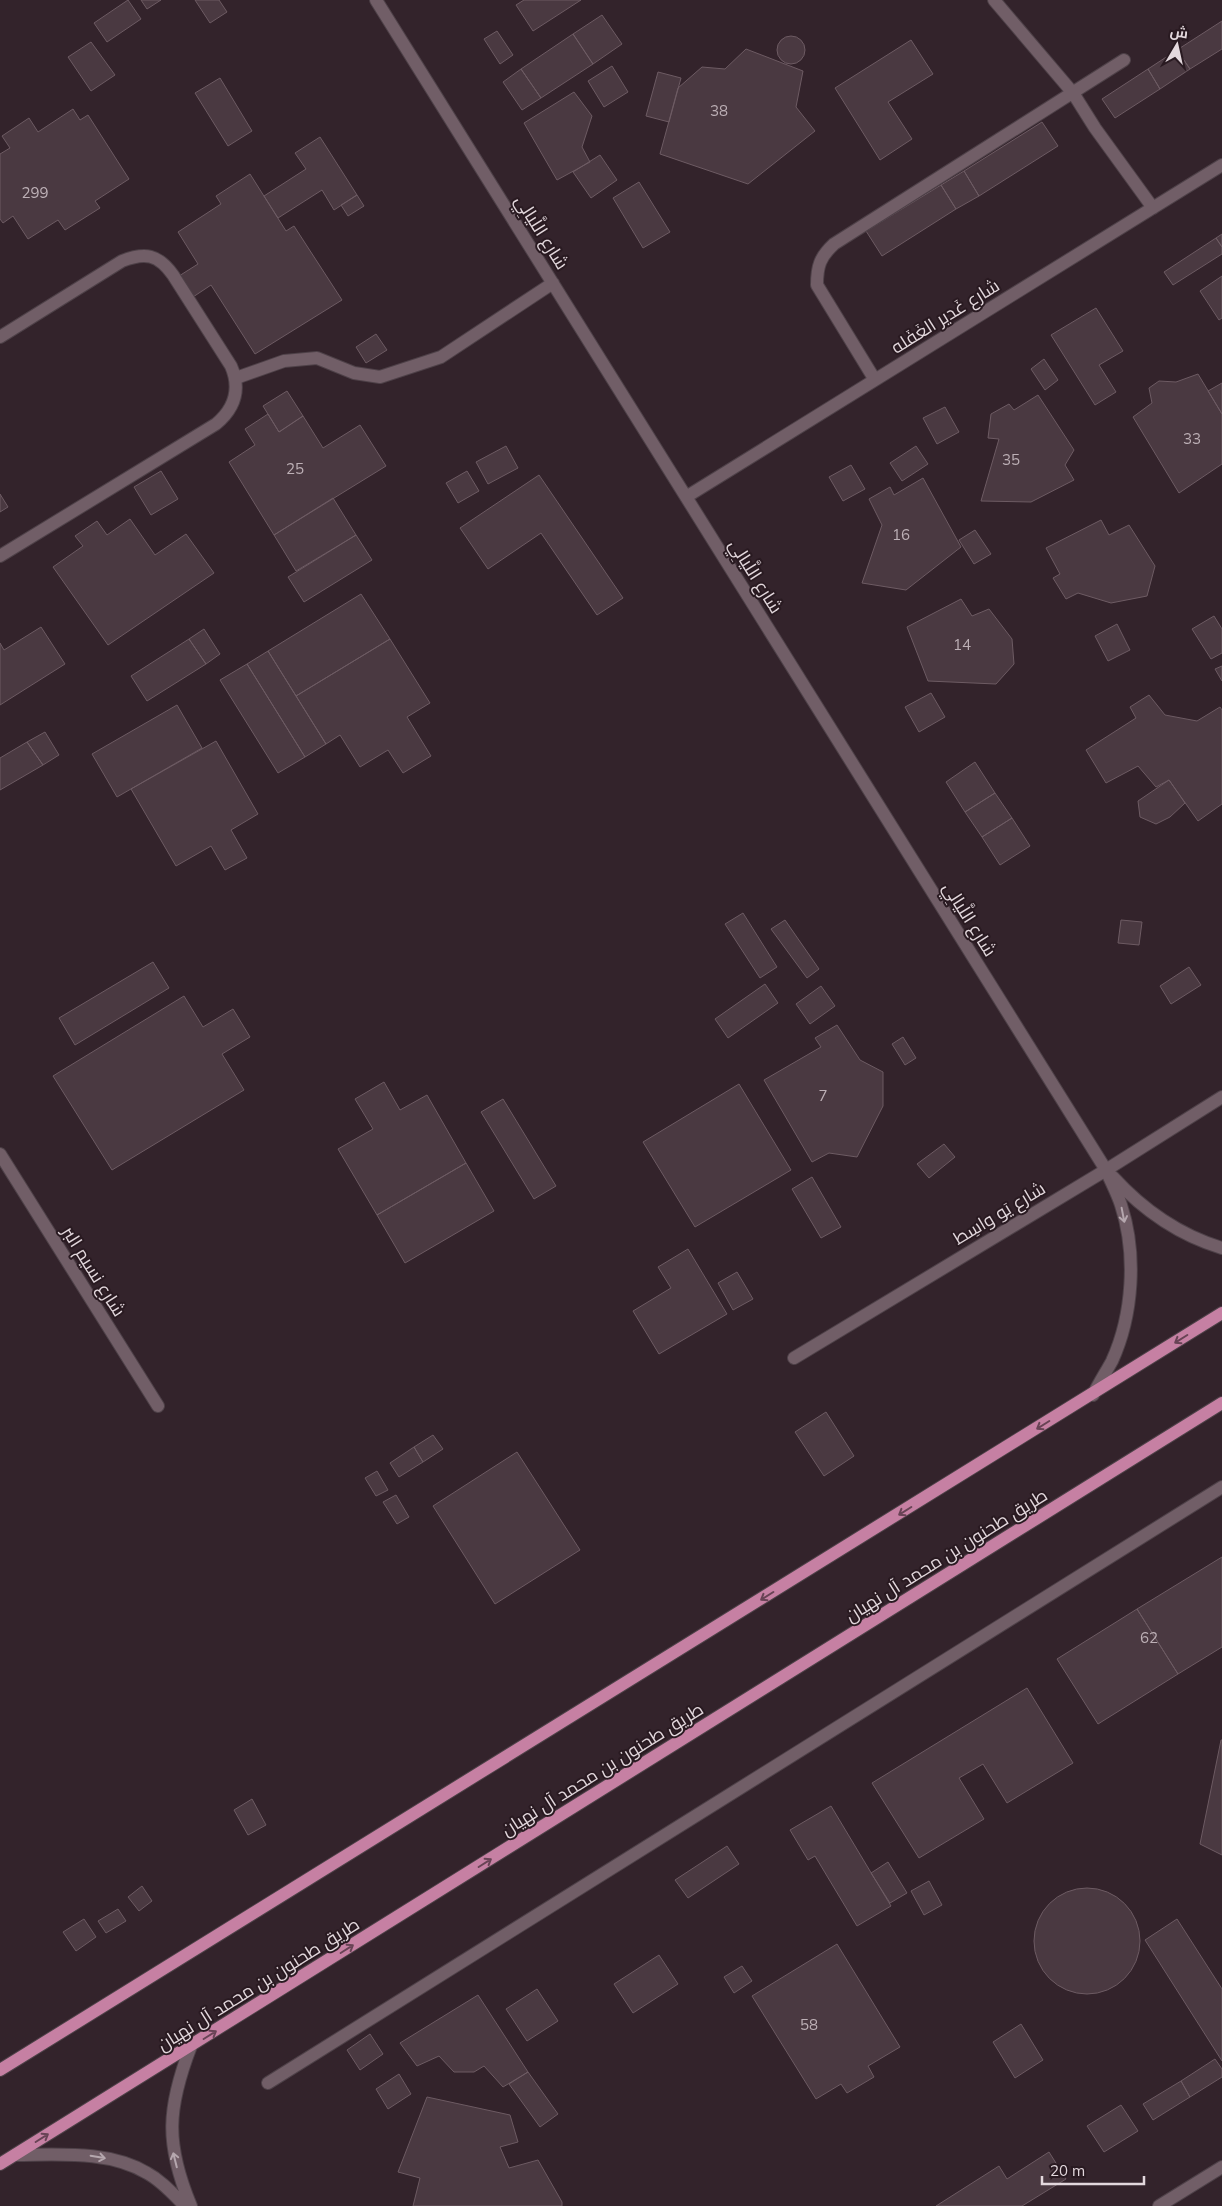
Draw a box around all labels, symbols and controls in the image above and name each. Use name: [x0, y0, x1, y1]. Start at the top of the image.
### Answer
north arrow: [1152, 20, 1202, 70]
text: ش: [1169, 22, 1189, 42]
house number: 38: [710, 101, 728, 120]
house number: 299: [21, 183, 49, 202]
street label: شارع اللَّيالِي: [507, 190, 574, 275]
street label: شارع غَدير الغَفَله: [887, 274, 1004, 359]
house number: 33: [1183, 429, 1201, 448]
house number: 35: [1002, 450, 1020, 469]
house number: 25: [286, 459, 304, 478]
house number: 16: [892, 525, 910, 544]
street label: شارع اللَّيالِي: [721, 534, 788, 619]
house number: 14: [953, 635, 971, 654]
street label: شارع اللَّيالِي: [935, 877, 1002, 962]
house number: 7: [818, 1086, 828, 1105]
street label: شارع يَو واسِط: [949, 1177, 1050, 1250]
one-way arrow: [1119, 1207, 1128, 1223]
street label: شارع نسيم البر: [56, 1221, 131, 1321]
one-way arrow: [1174, 1334, 1188, 1344]
one-way arrow: [1037, 1420, 1051, 1430]
street label: طريق طحنون بن محمد آل نهيان: [841, 1483, 1052, 1628]
one-way arrow: [898, 1505, 912, 1516]
one-way arrow: [760, 1591, 774, 1601]
house number: 62: [1140, 1628, 1158, 1647]
street label: طريق طحنون بن محمد آل نهيان: [497, 1697, 708, 1842]
one-way arrow: [478, 1857, 492, 1867]
street label: طريق طحنون بن محمد آل نهيان: [153, 1912, 364, 2057]
one-way arrow: [340, 1943, 354, 1953]
house number: 58: [800, 2015, 818, 2034]
one-way arrow: [202, 2029, 216, 2039]
one-way arrow: [34, 2133, 48, 2143]
one-way arrow: [90, 2153, 106, 2163]
one-way arrow: [170, 2153, 179, 2169]
scale bar: [1042, 2154, 1144, 2186]
text: 20 m: [1050, 2161, 1085, 2180]

